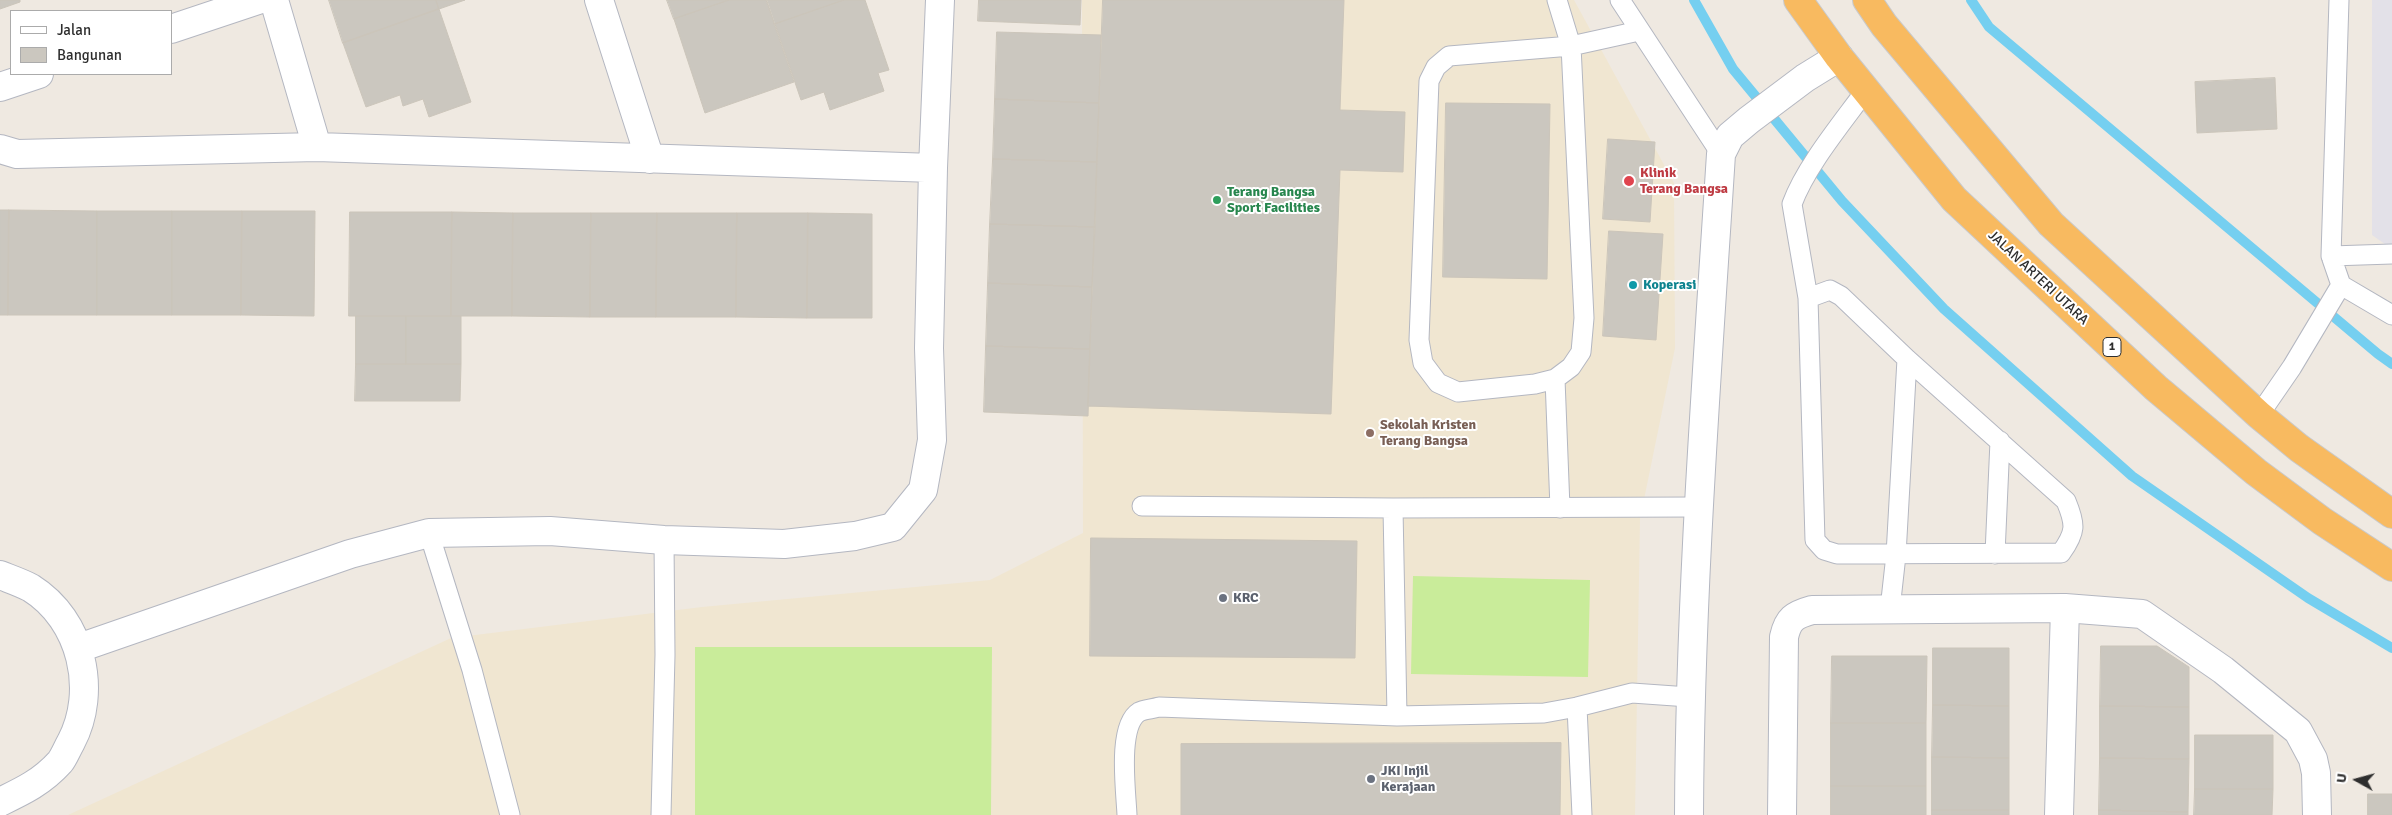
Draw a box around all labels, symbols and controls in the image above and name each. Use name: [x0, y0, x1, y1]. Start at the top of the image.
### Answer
legend: [10, 10, 172, 75]
text: Jalan: [57, 21, 91, 39]
text: Bangunan: [57, 46, 122, 64]
place label: Klinik Terang Bangsa: [1640, 165, 1728, 198]
marker: Klinik Terang Bangsa: [1622, 174, 1636, 188]
place label: Terang Bangsa Sport Facilities: [1227, 184, 1320, 216]
marker: Terang Bangsa Sport Facilities: [1211, 194, 1223, 206]
street label: JALAN ARTERI UTARA: [1984, 227, 2092, 329]
place label: Koperasi: [1643, 277, 1696, 293]
marker: Koperasi: [1627, 279, 1639, 291]
road number: 1: [2103, 338, 2121, 357]
place label: Sekolah Kristen Terang Bangsa: [1380, 417, 1476, 450]
marker: Sekolah Kristen Terang Bangsa: [1364, 427, 1376, 439]
place label: KRC: [1233, 590, 1259, 606]
marker: KRC: [1217, 592, 1229, 604]
north arrow: [2332, 755, 2382, 805]
place label: JKI Injil Kerajaan: [1381, 763, 1435, 796]
text: U: [2333, 772, 2351, 784]
marker: JKI Injil Kerajaan: [1365, 773, 1377, 785]

